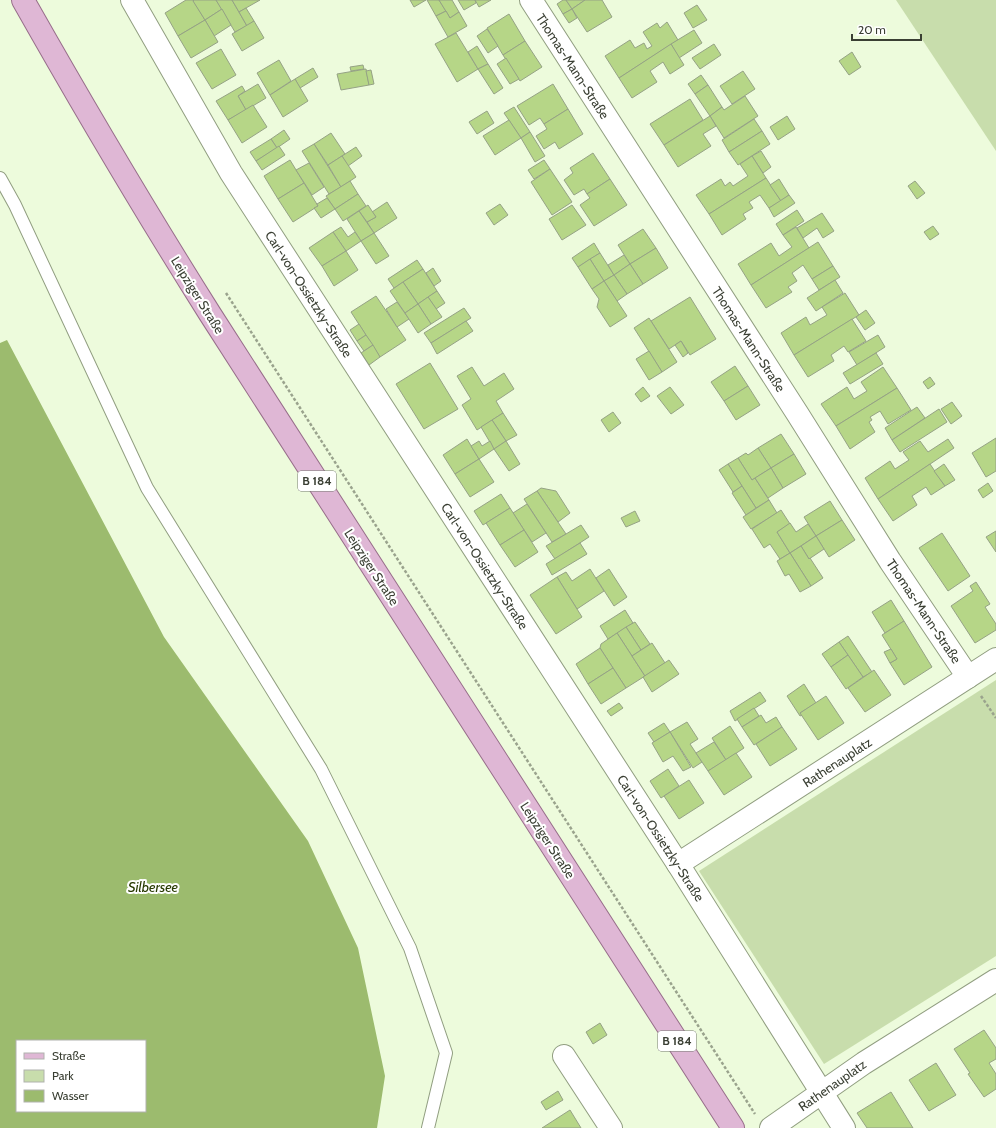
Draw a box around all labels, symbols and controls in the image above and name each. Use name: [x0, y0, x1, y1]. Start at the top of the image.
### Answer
street label: Thomas-Mann-Straße: [533, 10, 613, 122]
scale bar: [852, 16, 921, 42]
text: 20 m: [858, 22, 886, 37]
street label: Carl-von-Ossietzky-Straße: [262, 228, 356, 361]
street label: Leipziger Straße: [168, 253, 228, 337]
street label: Thomas-Mann-Straße: [709, 283, 789, 395]
road number: B 184: [298, 471, 336, 491]
street label: Carl-von-Ossietzky-Straße: [438, 500, 532, 633]
street label: Leipziger Straße: [341, 526, 403, 609]
street label: Thomas-Mann-Straße: [883, 556, 965, 666]
street label: Rathenauplatz: [799, 734, 875, 790]
street label: Carl-von-Ossietzky-Straße: [614, 772, 708, 905]
street label: Leipziger Straße: [517, 799, 579, 882]
water label: Silbersee: [128, 878, 179, 896]
road number: B 184: [658, 1031, 696, 1051]
legend: [16, 1040, 146, 1112]
text: Straße: [52, 1048, 85, 1063]
street label: Rathenauplatz: [795, 1056, 869, 1114]
text: Park: [52, 1068, 74, 1083]
text: Wasser: [52, 1088, 89, 1103]

